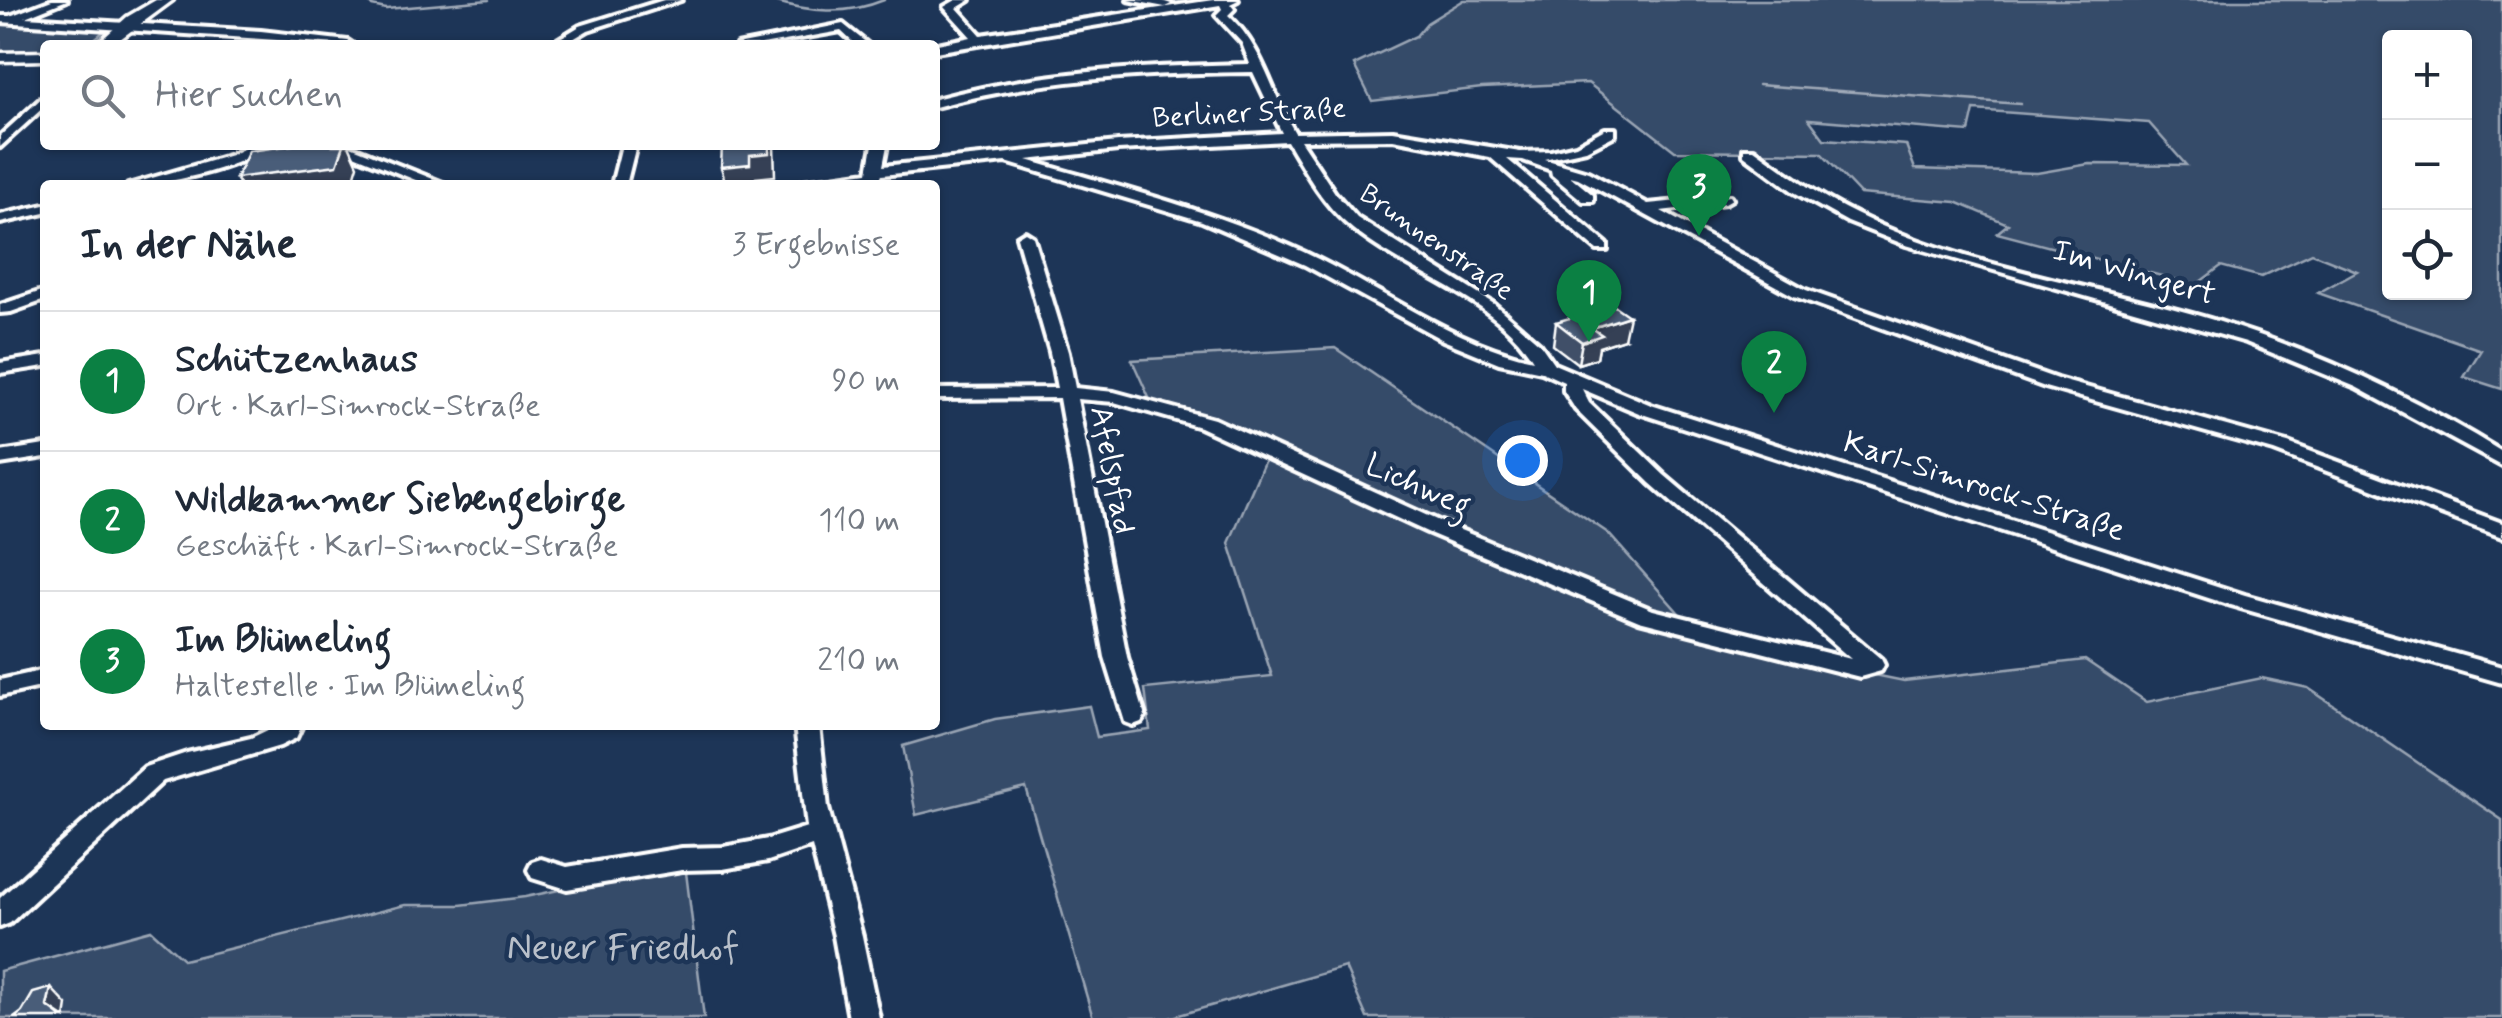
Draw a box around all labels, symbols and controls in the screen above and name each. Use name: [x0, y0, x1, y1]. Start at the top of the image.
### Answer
map controls: [2382, 30, 2472, 300]
button: +: [2382, 30, 2472, 120]
search box: [40, 40, 940, 150]
icon: search: [75, 68, 130, 123]
text: Hier suchen: [155, 71, 343, 120]
street label: Berliner Straße: [1151, 90, 1347, 138]
button: −: [2382, 120, 2472, 210]
pin: 3: [1666, 154, 1732, 236]
street label: Brunnenstraße: [1351, 176, 1521, 310]
button: locate: [2382, 210, 2472, 300]
text: In der Nähe: [80, 218, 297, 273]
text: 3 Ergebnisse: [732, 224, 900, 266]
street label: Im Wingert: [2048, 230, 2220, 316]
pin: 1: [1556, 260, 1622, 342]
pin: 2: [1742, 330, 1806, 413]
text: Schützenhaus: [175, 336, 418, 385]
text: 1: [105, 360, 120, 402]
text: 90 m: [832, 360, 900, 402]
text: Ort · Karl-Simrock-Straße: [175, 385, 540, 427]
street label: Afelspfad: [1079, 402, 1145, 538]
street label: Karl-Simrock-Straße: [1838, 422, 2130, 552]
your location: [1497, 435, 1548, 486]
street label: Lichweg: [1357, 444, 1477, 531]
text: Wildkammer Siebengebirge: [175, 476, 625, 525]
text: 2: [105, 500, 120, 542]
text: 110 m: [819, 500, 900, 542]
text: Geschäft · Karl-Simrock-Straße: [175, 525, 618, 567]
text: Im Blümeling: [175, 616, 392, 665]
text: 3: [105, 640, 120, 682]
text: 210 m: [817, 640, 900, 682]
text: Haltestelle · Im Blümeling: [175, 665, 526, 707]
park label: Neuer Friedhof: [507, 924, 739, 973]

